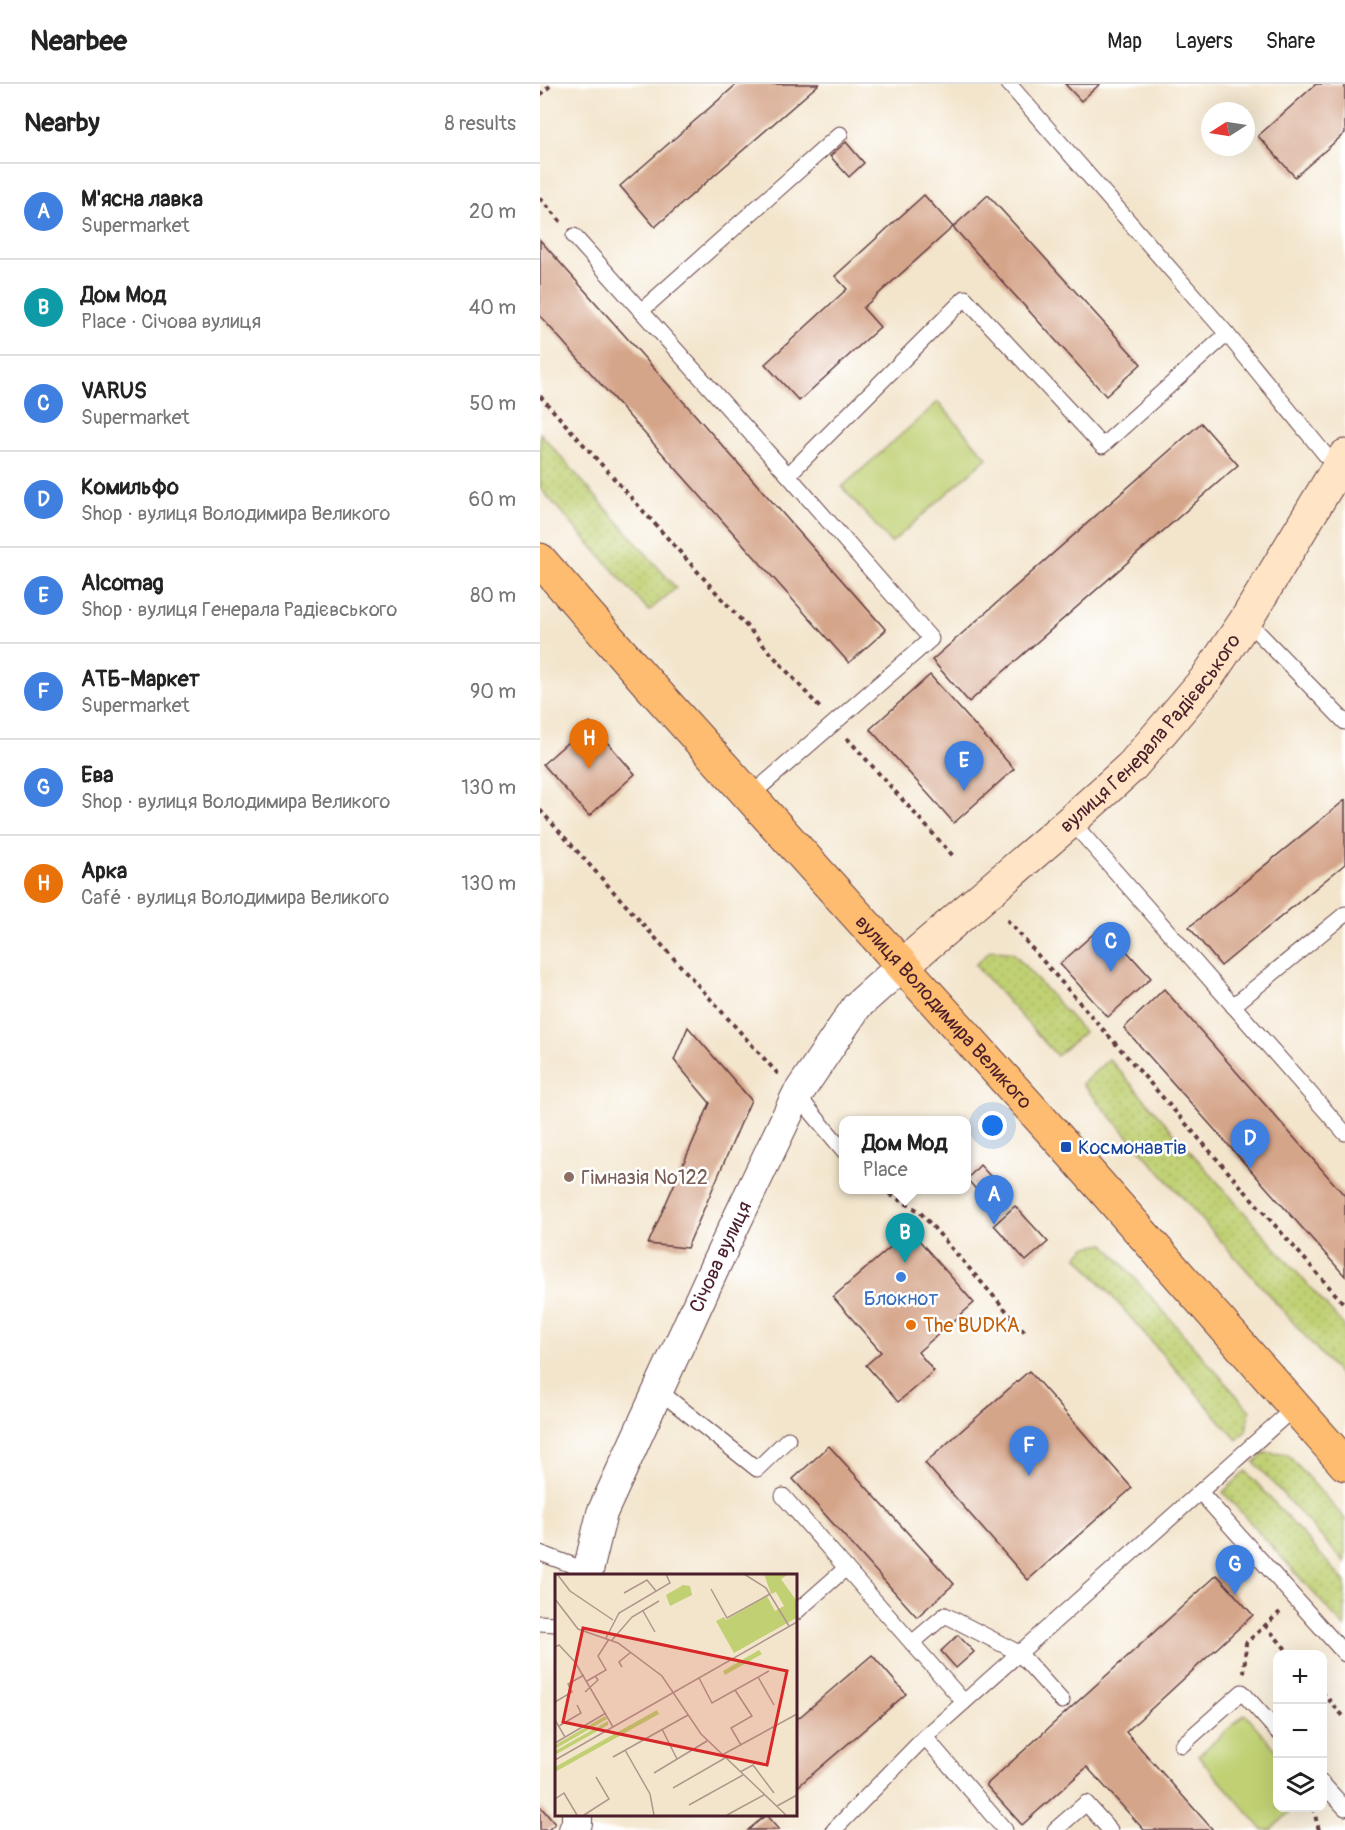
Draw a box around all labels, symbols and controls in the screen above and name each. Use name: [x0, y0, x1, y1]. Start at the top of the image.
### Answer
text: Nearbee: [30, 24, 127, 59]
text: Map: [1107, 28, 1142, 55]
text: Layers: [1175, 28, 1233, 55]
text: Share: [1266, 28, 1315, 55]
north arrow: [1201, 102, 1255, 156]
text: Nearby: [24, 107, 100, 139]
text: 8 results: [445, 111, 516, 136]
text: М'ясна лавка: [81, 185, 203, 213]
text: A: [37, 199, 50, 224]
text: 20 m: [469, 199, 516, 224]
text: Supermarket: [81, 213, 190, 238]
text: Дом Мод: [81, 281, 166, 309]
text: B: [38, 295, 49, 320]
text: 40 m: [469, 295, 516, 320]
text: Place · Січова вулиця: [81, 309, 261, 334]
text: VARUS: [81, 377, 147, 405]
text: C: [37, 391, 50, 416]
text: 50 m: [469, 391, 516, 416]
text: Supermarket: [81, 405, 190, 430]
text: Комильфо: [81, 473, 179, 501]
text: D: [37, 487, 50, 512]
text: 60 m: [469, 487, 516, 512]
text: Shop · вулиця Володимира Великого: [81, 501, 390, 526]
text: Alcomag: [81, 569, 164, 597]
text: E: [38, 583, 49, 608]
text: 80 m: [470, 583, 516, 608]
text: Shop · вулиця Генерала Радієвського: [81, 597, 397, 622]
street label: вулиця Генерала Радієвського: [1054, 628, 1246, 838]
text: АТБ-Маркет: [81, 665, 200, 693]
text: F: [37, 679, 50, 704]
text: 90 m: [470, 679, 516, 704]
text: Supermarket: [81, 693, 190, 718]
pin: H: [569, 720, 608, 769]
pin: E: [944, 742, 984, 791]
text: Ева: [81, 761, 114, 789]
text: G: [37, 775, 50, 800]
text: 130 m: [461, 775, 516, 800]
text: Shop · вулиця Володимира Великого: [81, 789, 390, 814]
text: Арка: [81, 857, 127, 885]
text: H: [37, 871, 50, 896]
text: 130 m: [461, 871, 516, 896]
text: Café · вулиця Володимира Великого: [81, 885, 389, 910]
street label: вулиця Володимира Великого: [850, 909, 1038, 1114]
pin: C: [1092, 922, 1130, 972]
your location: [978, 1111, 1007, 1140]
popup: [839, 1116, 971, 1194]
pin: D: [1230, 1120, 1270, 1169]
text: Дом Мод: [862, 1129, 948, 1157]
place label: Космонавтів: [1078, 1135, 1187, 1160]
marker: Космонавтів: [1059, 1140, 1073, 1154]
text: Place: [862, 1157, 908, 1182]
place label: Гімназія №122: [581, 1165, 708, 1190]
marker: Гімназія №122: [562, 1170, 576, 1184]
pin: A: [974, 1176, 1014, 1225]
street label: Січова вулиця: [683, 1197, 757, 1316]
pin: B: [886, 1214, 925, 1263]
marker: Блокнот: [894, 1270, 908, 1284]
place label: Блокнот: [864, 1286, 938, 1311]
place label: The BUDKA: [923, 1313, 1020, 1338]
marker: The BUDKA: [904, 1318, 918, 1332]
pin: F: [1010, 1426, 1048, 1476]
pin: G: [1216, 1546, 1254, 1595]
inset map: [555, 1574, 796, 1815]
map controls: [1273, 1650, 1327, 1812]
button: +: [1273, 1650, 1327, 1704]
button: −: [1273, 1704, 1327, 1758]
button: layers: [1273, 1758, 1327, 1812]

